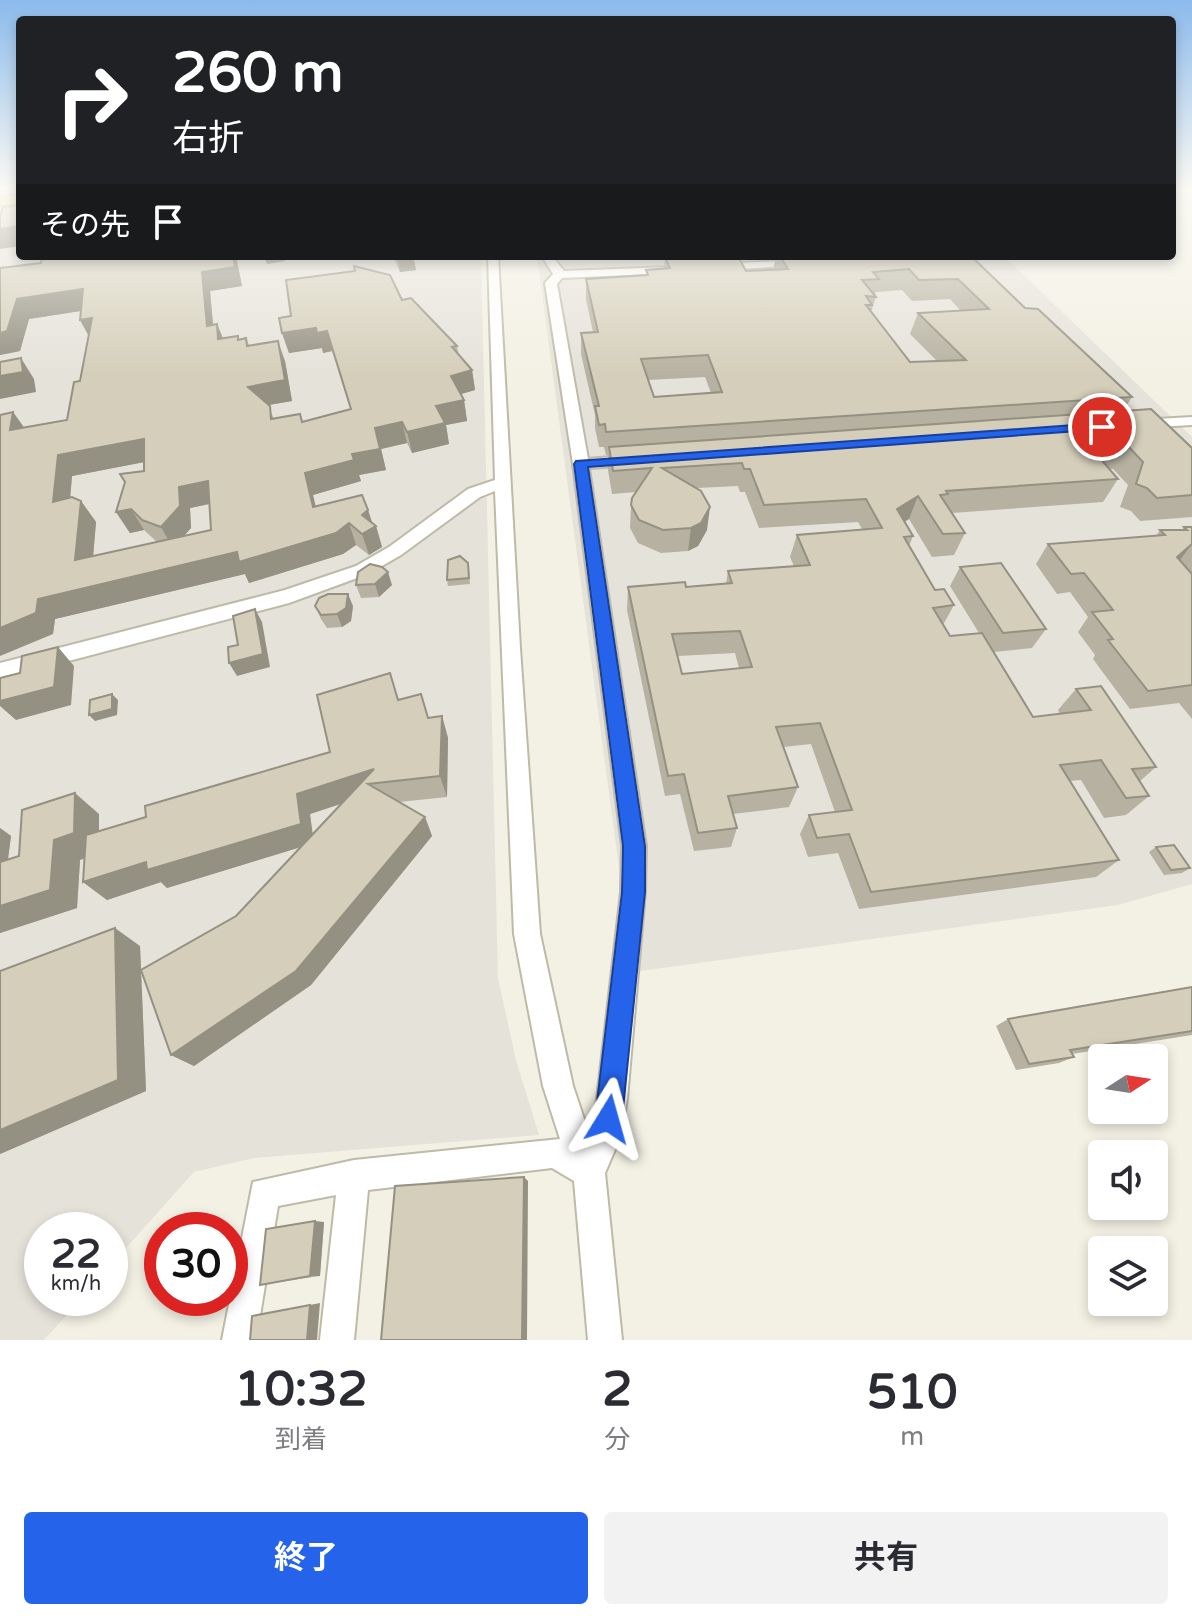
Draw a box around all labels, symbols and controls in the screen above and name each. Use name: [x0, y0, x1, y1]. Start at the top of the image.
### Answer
text: 260 m: [172, 40, 343, 107]
icon: right: [40, 48, 144, 152]
text: 右折: [172, 117, 244, 160]
icon: arrive: [146, 200, 190, 244]
text: その先: [40, 207, 130, 244]
pin: [1068, 393, 1136, 461]
icon: arrive: [1080, 405, 1124, 449]
north arrow: [1088, 1044, 1168, 1124]
map controls: [1088, 1044, 1168, 1316]
position arrow: [566, 1077, 650, 1161]
button: sound: [1088, 1140, 1168, 1220]
speed limit sign: 30: [144, 1212, 248, 1316]
text: 22: [51, 1230, 101, 1278]
button: layers: [1088, 1236, 1168, 1316]
text: km/h: [51, 1272, 101, 1296]
text: 10:32: [235, 1361, 368, 1419]
text: 2: [602, 1361, 632, 1419]
text: 510: [867, 1364, 957, 1422]
text: m: [900, 1421, 924, 1452]
text: 到着: [275, 1424, 327, 1455]
text: 分: [604, 1424, 630, 1455]
button: 終了: [24, 1512, 588, 1604]
button: 共有: [604, 1512, 1168, 1604]

